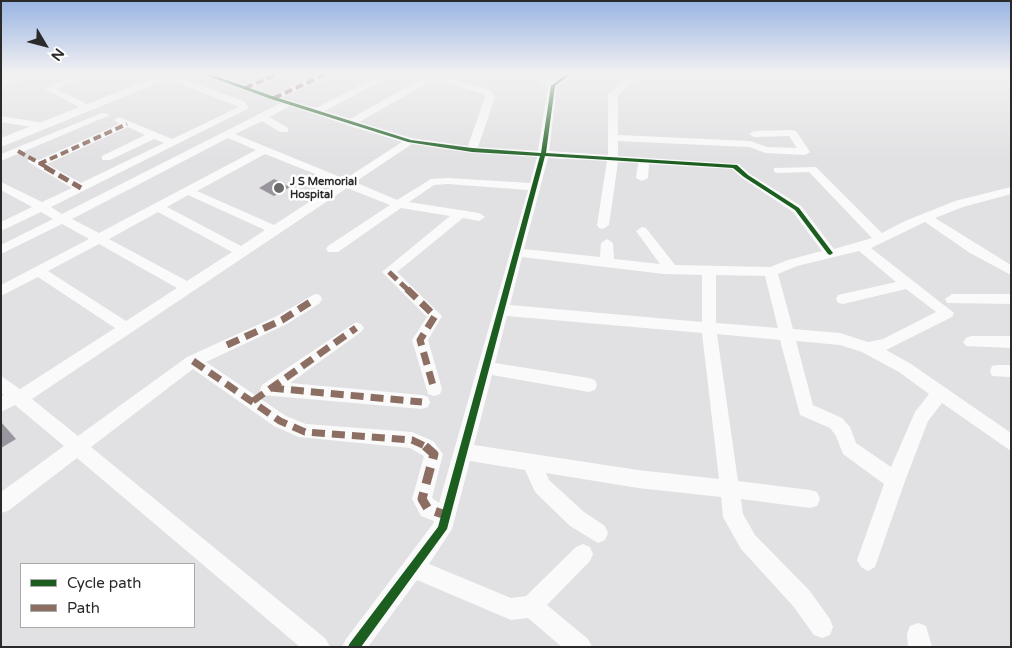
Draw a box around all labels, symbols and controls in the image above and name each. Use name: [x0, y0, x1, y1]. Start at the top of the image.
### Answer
north arrow: [20, 20, 70, 70]
text: N: [47, 45, 68, 64]
place label: J S Memorial Hospital: [290, 175, 357, 201]
marker: J S Memorial Hospital: [272, 181, 286, 195]
legend: [20, 563, 195, 628]
text: Cycle path: [67, 574, 141, 592]
text: Path: [67, 599, 100, 617]

